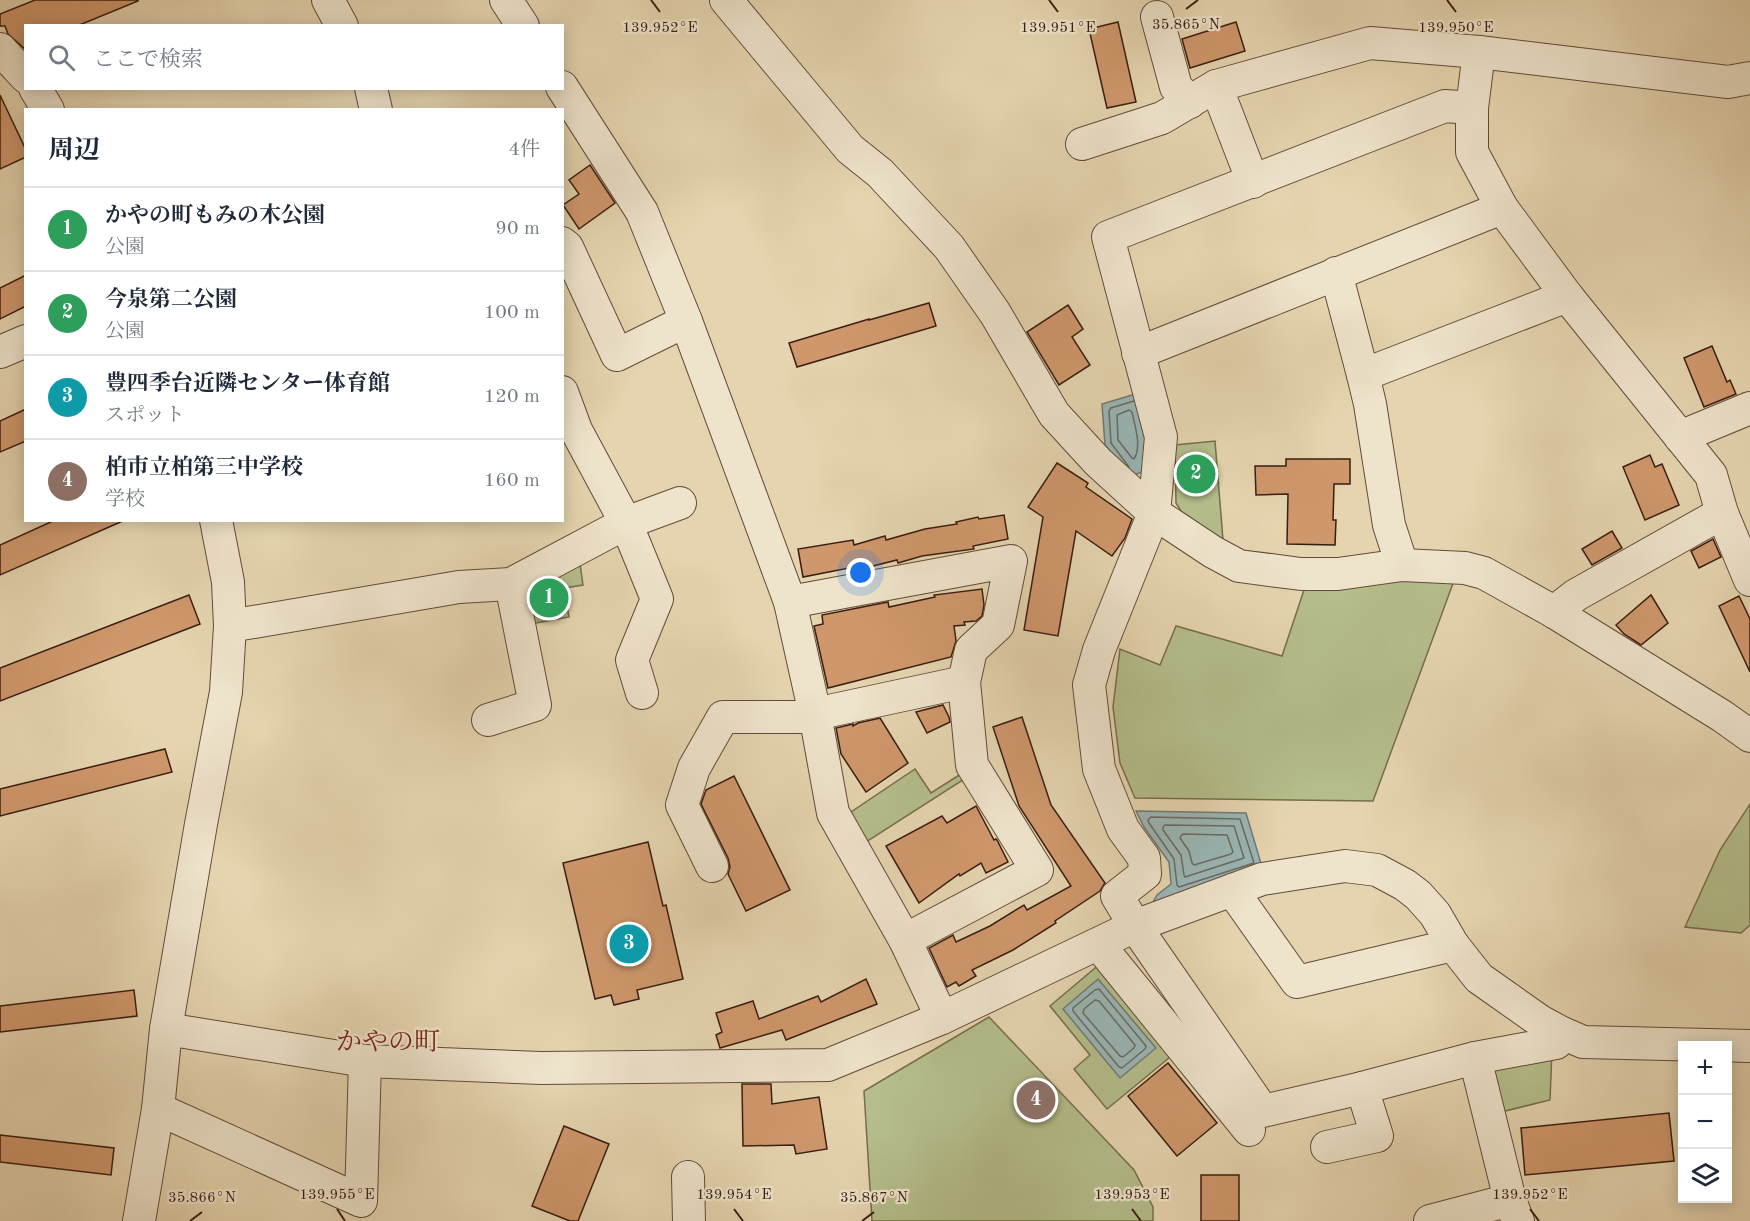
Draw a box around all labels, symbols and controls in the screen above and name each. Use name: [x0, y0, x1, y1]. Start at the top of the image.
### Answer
text: 35.865°N: [1152, 18, 1220, 33]
text: 139.952°E: [622, 21, 698, 36]
text: 139.951°E: [1020, 21, 1096, 36]
text: 139.950°E: [1418, 21, 1494, 36]
search box: [24, 24, 564, 90]
icon: search: [45, 41, 78, 74]
text: ここで検索: [93, 49, 203, 71]
text: 周辺: [48, 138, 100, 164]
text: 4件: [508, 140, 540, 160]
text: かやの町もみの木公園: [105, 205, 325, 227]
text: 1: [62, 219, 73, 239]
text: 90 m: [495, 219, 540, 239]
text: 公園: [105, 238, 145, 258]
text: 今泉第二公園: [105, 289, 237, 311]
text: 2: [62, 303, 73, 323]
text: 100 m: [484, 303, 540, 323]
text: 公園: [105, 322, 145, 342]
text: 豊四季台近隣センター体育館: [105, 373, 390, 395]
text: 3: [62, 387, 73, 407]
text: 120 m: [484, 387, 540, 407]
text: スポット: [105, 406, 185, 426]
pin: 2: [1176, 452, 1216, 496]
text: 柏市立柏第三中学校: [105, 457, 303, 479]
text: 4: [62, 471, 73, 491]
text: 160 m: [484, 471, 540, 491]
text: 学校: [105, 490, 145, 510]
your location: [846, 558, 875, 587]
pin: 1: [530, 576, 568, 620]
pin: 3: [610, 922, 648, 966]
district label: かやの町: [336, 1029, 440, 1056]
map controls: [1678, 1041, 1732, 1203]
button: +: [1678, 1041, 1732, 1095]
pin: 4: [1016, 1078, 1056, 1122]
button: −: [1678, 1095, 1732, 1149]
button: layers: [1678, 1149, 1732, 1203]
text: 139.955°E: [299, 1188, 375, 1203]
text: 139.954°E: [696, 1188, 772, 1203]
text: 139.953°E: [1094, 1188, 1170, 1203]
text: 139.952°E: [1492, 1188, 1568, 1203]
text: 35.866°N: [168, 1191, 236, 1206]
text: 35.867°N: [840, 1191, 908, 1206]

